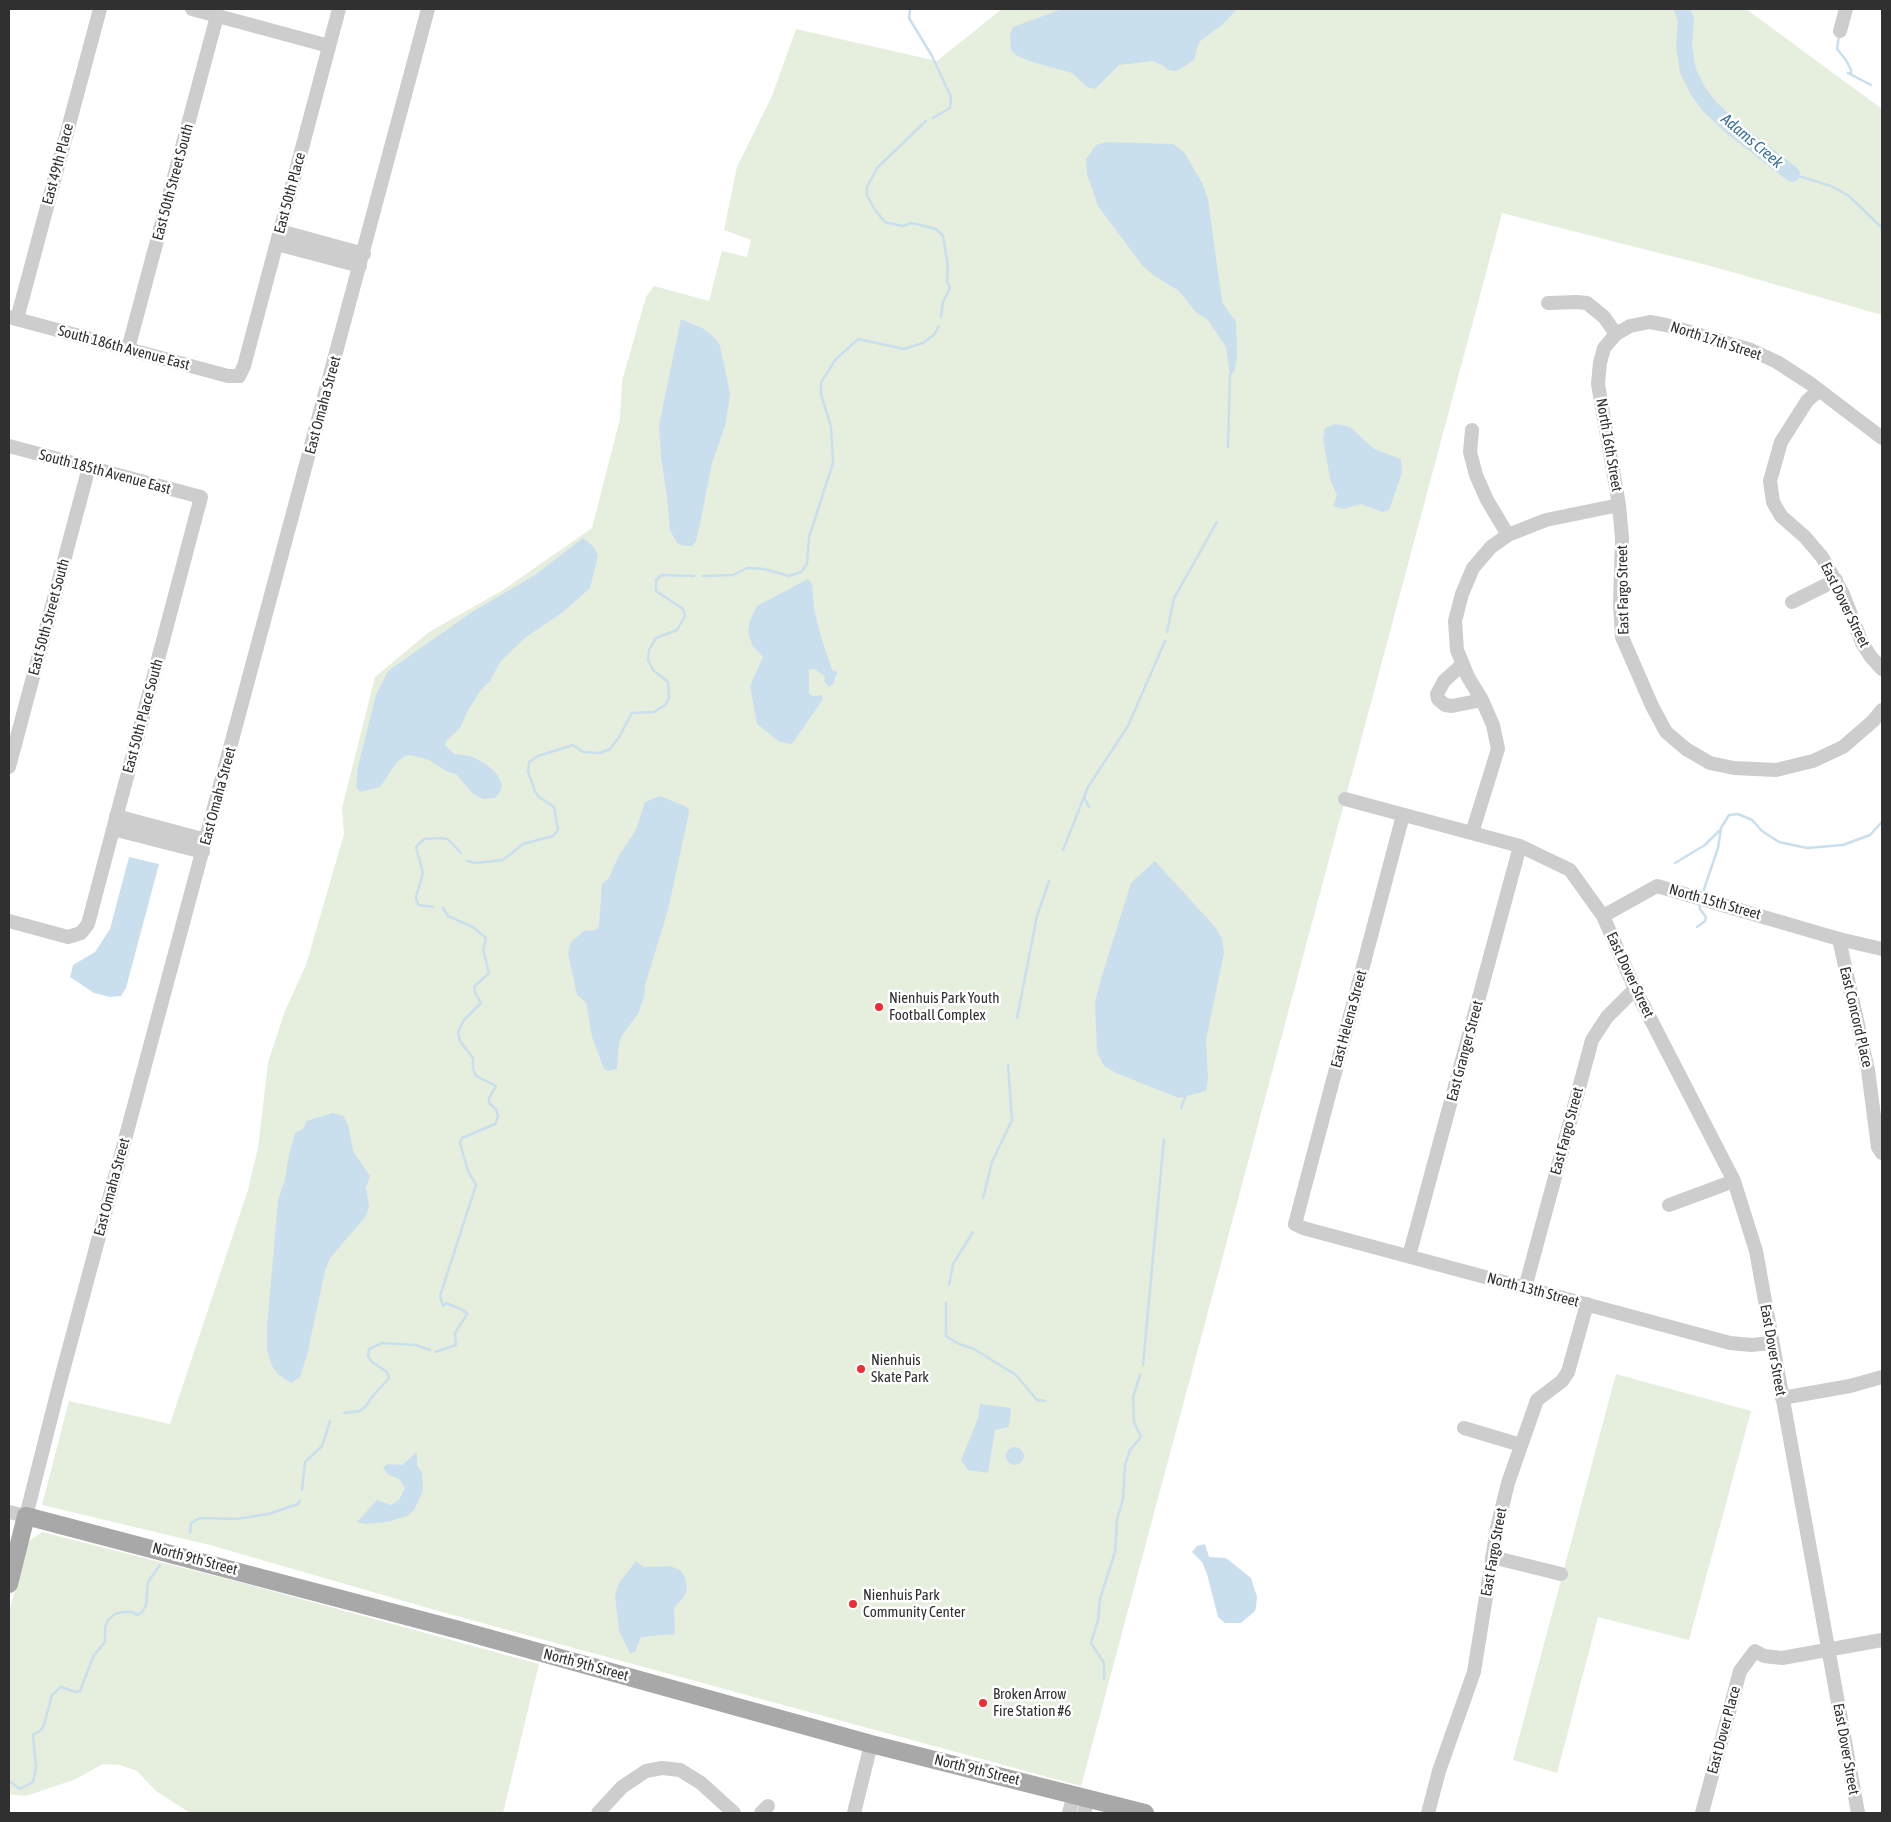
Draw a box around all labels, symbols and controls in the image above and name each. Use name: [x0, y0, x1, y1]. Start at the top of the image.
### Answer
water label: Adams Creek: [1717, 110, 1787, 172]
street label: East 49th Place: [39, 121, 77, 207]
street label: East 50th Street South: [149, 122, 197, 242]
street label: East 50th Place: [271, 150, 309, 236]
street label: North 17th Street: [1668, 318, 1764, 364]
street label: South 186th Avenue East: [56, 322, 192, 374]
street label: East Omaha Street: [301, 354, 345, 456]
street label: North 16th Street: [1592, 397, 1626, 493]
street label: South 185th Avenue East: [37, 446, 173, 498]
street label: East Fargo Street: [1613, 545, 1633, 635]
street label: East 50th Street South: [25, 557, 73, 677]
street label: East Dover Street: [1817, 559, 1873, 651]
street label: East 50th Place South: [119, 657, 167, 775]
street label: East Omaha Street: [196, 745, 240, 847]
street label: North 15th Street: [1667, 880, 1763, 924]
street label: East Dover Street: [1602, 929, 1658, 1021]
street label: East Concord Place: [1836, 965, 1876, 1069]
street label: East Helena Street: [1327, 968, 1371, 1070]
place label: Nienhuis Park Youth Football Complex: [889, 989, 999, 1024]
street label: East Granger Street: [1443, 999, 1487, 1103]
marker: Nienhuis Park Youth Football Complex: [873, 1001, 885, 1013]
street label: East Fargo Street: [1547, 1085, 1587, 1177]
street label: East Omaha Street: [90, 1136, 134, 1238]
street label: North 13th Street: [1485, 1269, 1581, 1311]
street label: East Dover Street: [1756, 1303, 1790, 1397]
place label: Nienhuis Skate Park: [871, 1351, 929, 1386]
marker: Nienhuis Skate Park: [855, 1363, 867, 1375]
street label: East Fargo Street: [1477, 1506, 1511, 1598]
street label: North 9th Street: [150, 1539, 240, 1579]
place label: Nienhuis Park Community Center: [863, 1586, 965, 1621]
marker: Nienhuis Park Community Center: [847, 1598, 859, 1610]
street label: North 9th Street: [541, 1645, 631, 1685]
street label: East Dover Place: [1704, 1684, 1744, 1776]
place label: Broken Arrow Fire Station #6: [993, 1685, 1071, 1720]
marker: Broken Arrow Fire Station #6: [977, 1697, 989, 1709]
street label: East Dover Street: [1829, 1702, 1863, 1796]
street label: North 9th Street: [932, 1751, 1022, 1789]

